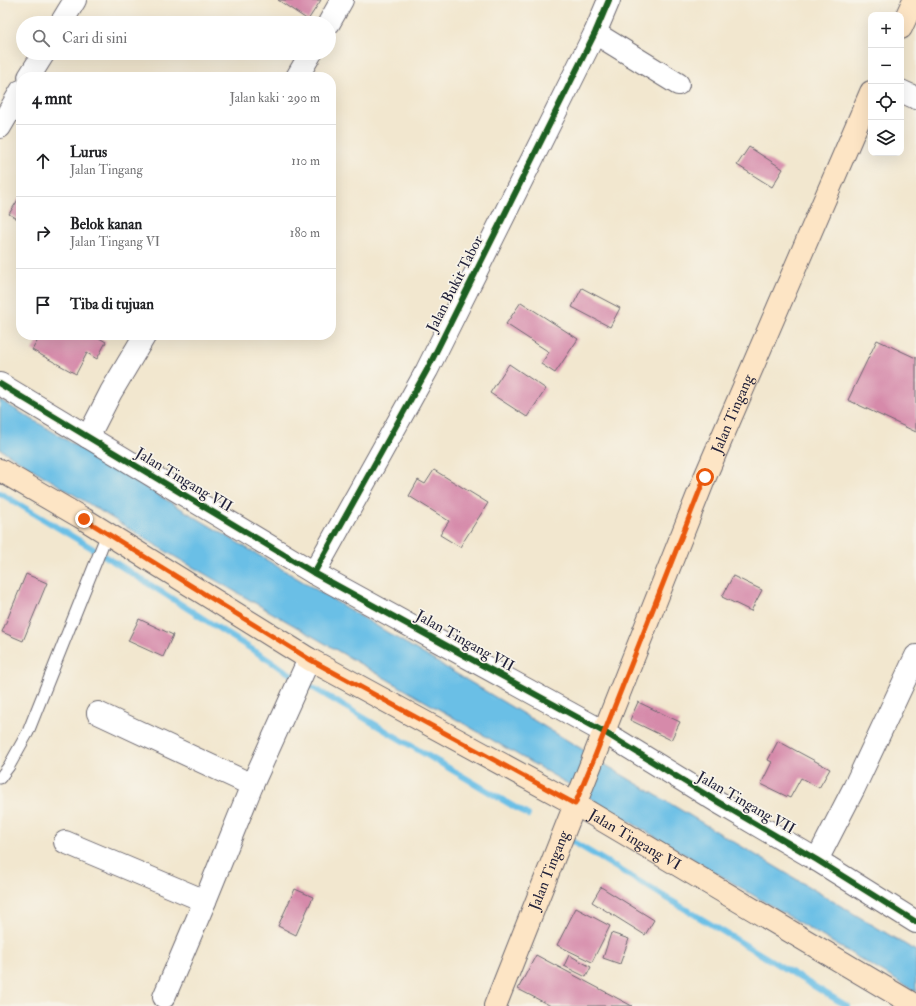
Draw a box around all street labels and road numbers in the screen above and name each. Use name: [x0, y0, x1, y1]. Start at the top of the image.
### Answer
street label: Jalan Bukit Tabor: [422, 232, 488, 337]
street label: Jalan Tingang: [706, 371, 758, 458]
street label: Jalan Tingang VII: [131, 443, 236, 517]
street label: Jalan Tingang VII: [411, 606, 518, 677]
street label: Jalan Tingang VII: [692, 767, 798, 840]
street label: Jalan Tingang VI: [584, 804, 685, 874]
street label: Jalan Tingang: [524, 827, 573, 914]

